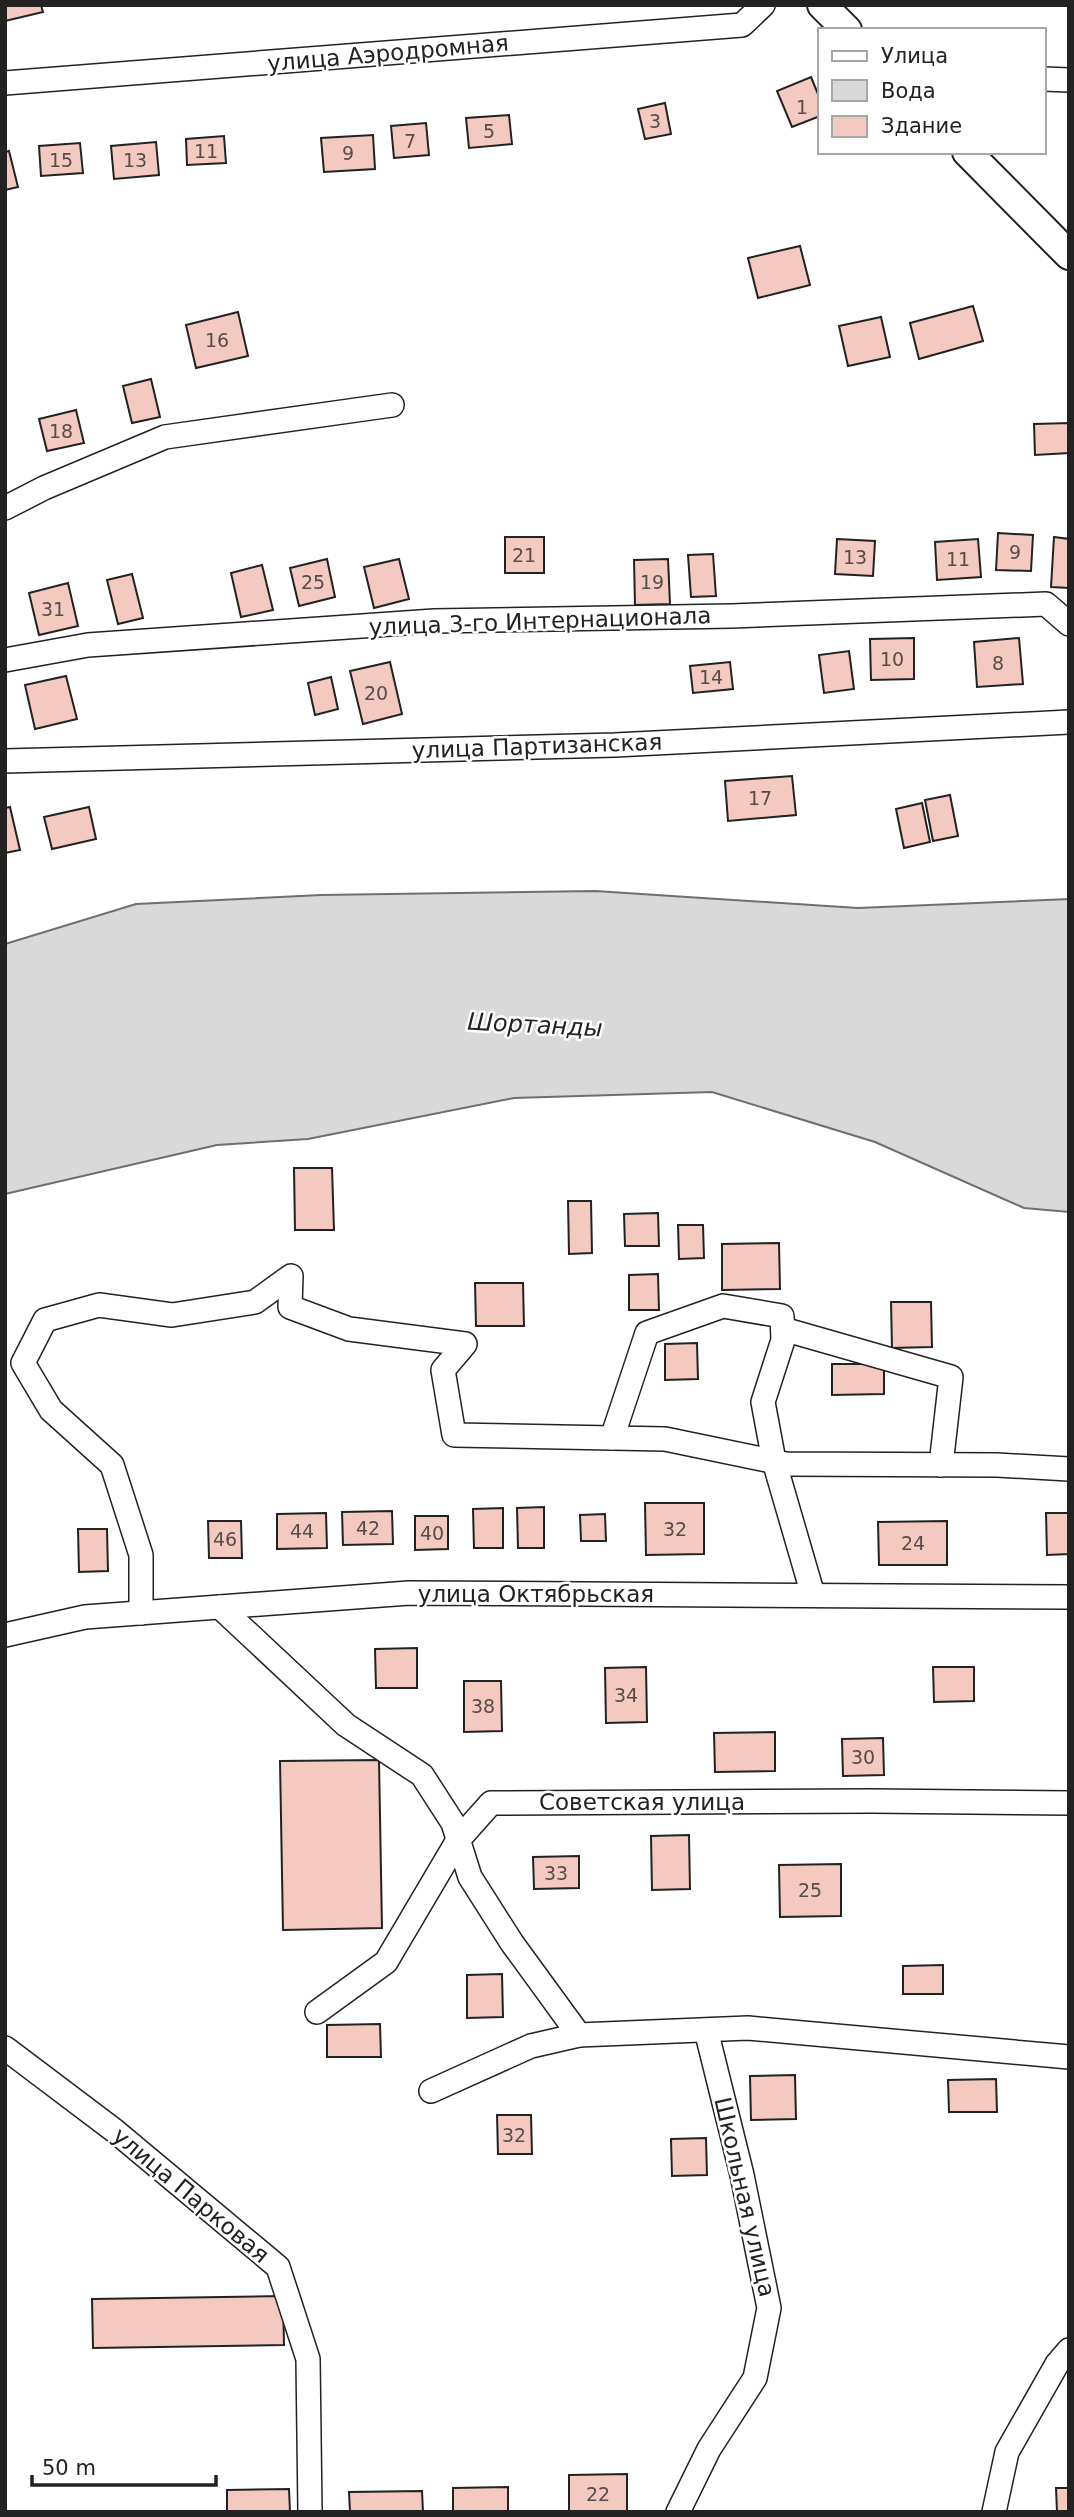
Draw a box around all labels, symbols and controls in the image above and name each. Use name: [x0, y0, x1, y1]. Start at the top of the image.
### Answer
legend: [818, 28, 1046, 154]
street label: улица Аэродромная: [266, 29, 510, 77]
text: Улица: [881, 44, 948, 68]
text: Вода: [881, 79, 936, 103]
house number: 1: [796, 96, 808, 118]
house number: 3: [649, 110, 661, 132]
text: Здание: [881, 114, 962, 138]
house number: 5: [483, 120, 495, 142]
house number: 7: [404, 130, 416, 152]
house number: 11: [194, 140, 218, 162]
house number: 9: [342, 142, 354, 164]
house number: 15: [49, 149, 73, 171]
house number: 13: [123, 149, 147, 171]
house number: 16: [205, 329, 229, 351]
house number: 18: [49, 420, 73, 442]
house number: 9: [1009, 541, 1021, 563]
house number: 21: [512, 544, 536, 566]
house number: 13: [843, 546, 867, 568]
house number: 11: [946, 548, 970, 570]
house number: 25: [301, 571, 325, 593]
house number: 19: [640, 571, 664, 593]
house number: 31: [41, 598, 65, 620]
street label: улица 3-го Интернационала: [368, 602, 712, 640]
house number: 10: [880, 648, 904, 670]
house number: 8: [992, 652, 1004, 674]
house number: 14: [699, 666, 723, 688]
house number: 20: [364, 682, 388, 704]
street label: улица Партизанская: [411, 729, 663, 763]
house number: 17: [748, 787, 772, 809]
water label: Шортанды: [467, 1007, 603, 1043]
house number: 42: [356, 1517, 380, 1539]
house number: 32: [663, 1518, 687, 1540]
house number: 44: [290, 1520, 314, 1542]
house number: 40: [420, 1522, 444, 1544]
house number: 46: [213, 1528, 237, 1550]
house number: 24: [901, 1532, 925, 1554]
street label: улица Октябрьская: [418, 1581, 654, 1607]
house number: 34: [614, 1684, 638, 1706]
house number: 38: [471, 1695, 495, 1717]
house number: 30: [851, 1746, 875, 1768]
street label: Советская улица: [539, 1789, 745, 1815]
house number: 33: [544, 1862, 568, 1884]
house number: 25: [798, 1879, 822, 1901]
street label: Школьная улица: [709, 2095, 781, 2299]
street label: улица Парковая: [108, 2122, 274, 2268]
house number: 32: [502, 2124, 526, 2146]
scale bar: [32, 2444, 215, 2488]
text: 50 m: [42, 2456, 96, 2480]
house number: 22: [586, 2483, 610, 2505]

